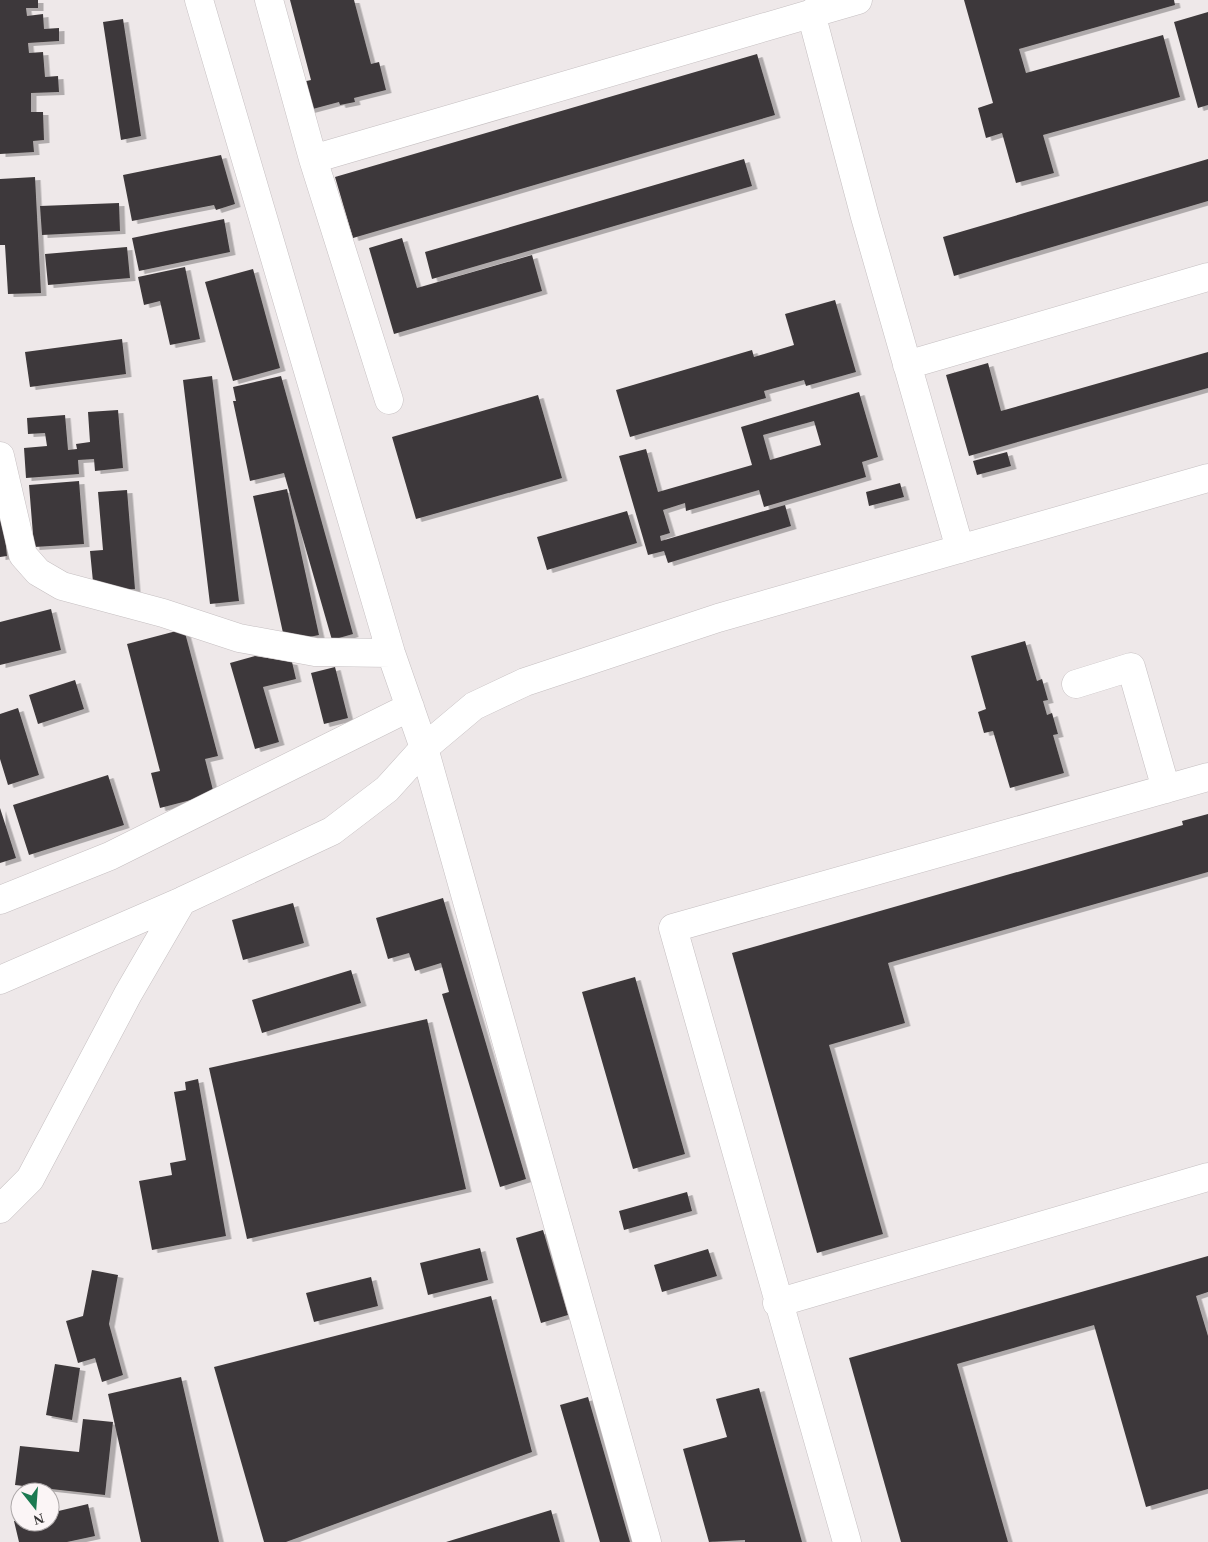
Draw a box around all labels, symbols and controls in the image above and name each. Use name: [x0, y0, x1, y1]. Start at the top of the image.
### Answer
north arrow: [10, 1482, 60, 1532]
text: N: [32, 1510, 46, 1528]

